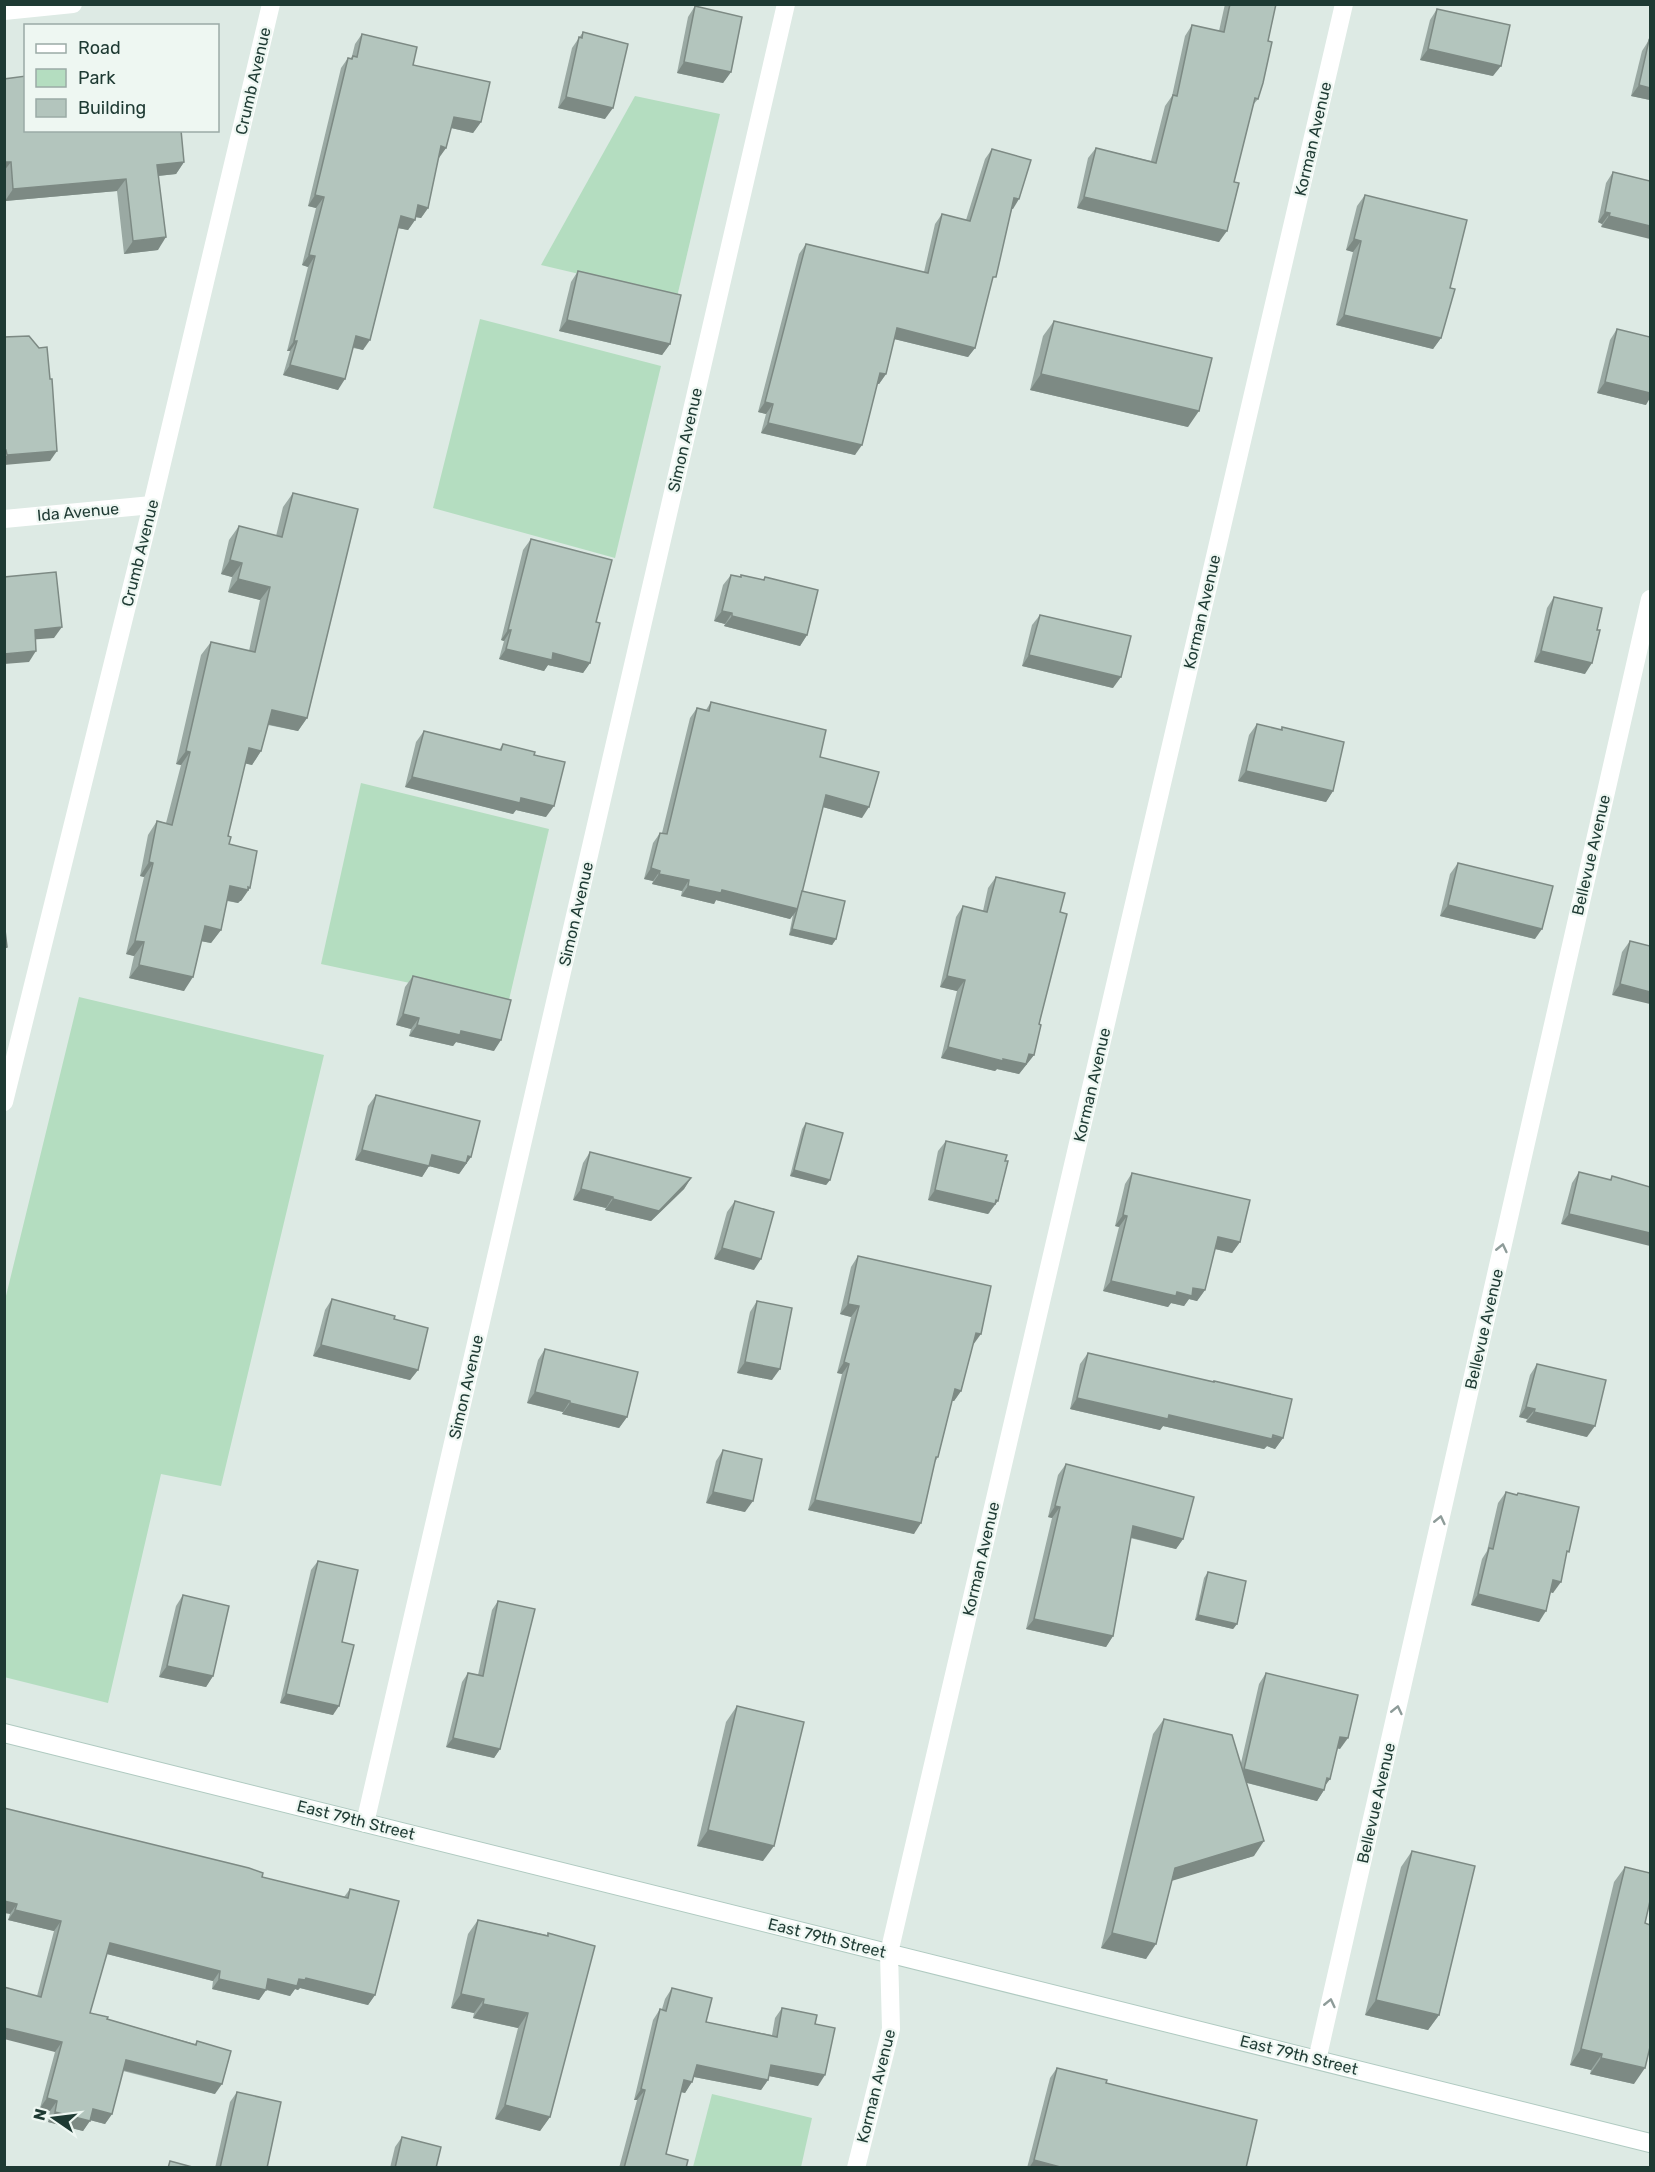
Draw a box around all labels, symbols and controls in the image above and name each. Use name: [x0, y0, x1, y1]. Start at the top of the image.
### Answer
legend: [24, 24, 219, 132]
street label: Crumb Avenue: [231, 25, 275, 137]
text: Road: [78, 37, 121, 59]
text: Park: [78, 67, 116, 89]
street label: Korman Avenue: [1291, 80, 1335, 198]
text: Building: [78, 97, 146, 119]
street label: Simon Avenue: [664, 386, 706, 494]
street label: Crumb Avenue: [118, 497, 162, 608]
street label: Ida Avenue: [36, 499, 120, 525]
street label: Korman Avenue: [1180, 553, 1224, 671]
street label: Bellevue Avenue: [1568, 793, 1614, 917]
street label: Simon Avenue: [555, 860, 597, 968]
street label: Korman Avenue: [1070, 1026, 1114, 1144]
one-way arrow: [1495, 1244, 1508, 1254]
street label: Bellevue Avenue: [1461, 1267, 1507, 1391]
street label: Simon Avenue: [445, 1333, 487, 1441]
street label: Korman Avenue: [959, 1500, 1003, 1618]
one-way arrow: [1433, 1516, 1446, 1526]
one-way arrow: [1390, 1706, 1403, 1716]
street label: Bellevue Avenue: [1353, 1741, 1399, 1865]
street label: East 79th Street: [295, 1796, 417, 1844]
street label: East 79th Street: [766, 1914, 888, 1962]
one-way arrow: [1323, 1998, 1336, 2008]
street label: Korman Avenue: [853, 2027, 899, 2145]
street label: East 79th Street: [1238, 2031, 1360, 2079]
north arrow: [24, 2088, 84, 2148]
text: N: [29, 2107, 51, 2122]

